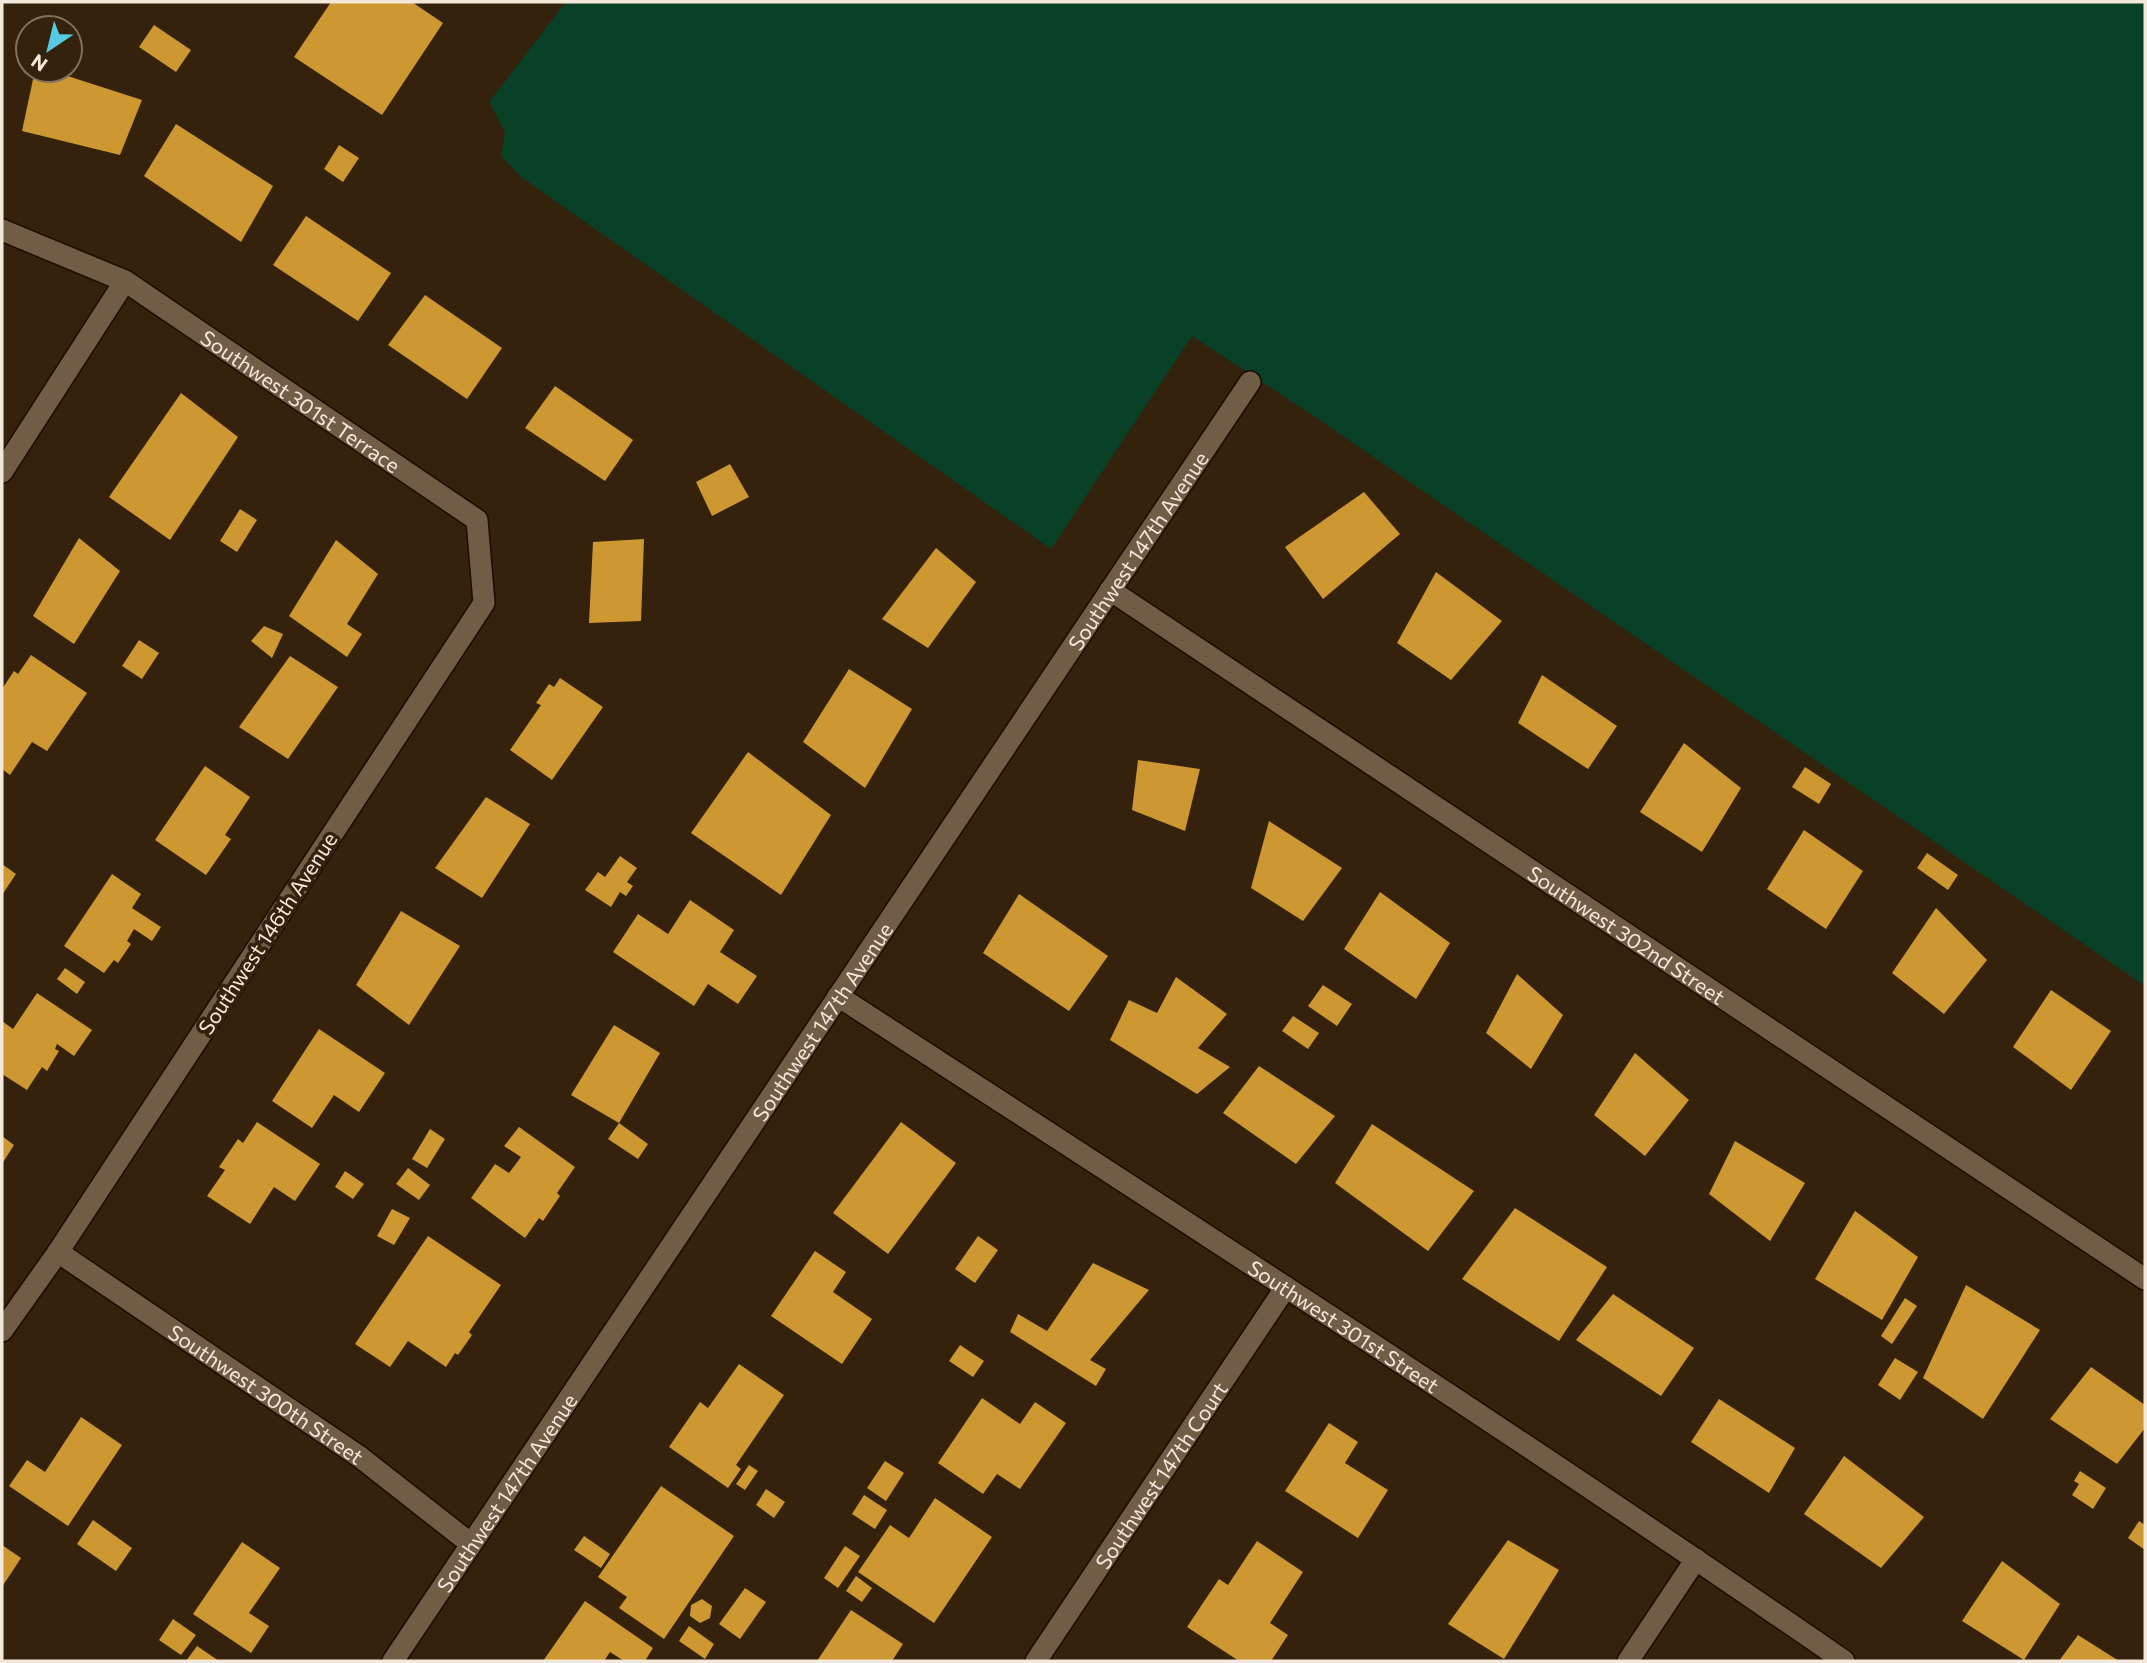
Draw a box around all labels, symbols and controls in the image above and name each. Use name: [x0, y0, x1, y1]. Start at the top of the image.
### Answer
north arrow: [14, 14, 84, 84]
text: N: [27, 50, 51, 77]
street label: Southwest 301st Terrace: [197, 324, 406, 477]
street label: Southwest 147th Avenue: [1062, 446, 1213, 654]
street label: Southwest 146th Avenue: [192, 827, 342, 1039]
street label: Southwest 302nd Street: [1524, 860, 1730, 1009]
street label: Southwest 147th Avenue: [746, 917, 897, 1125]
street label: Southwest 301st Street: [1244, 1254, 1444, 1397]
street label: Southwest 300th Street: [164, 1319, 369, 1469]
street label: Southwest 147th Court: [1089, 1377, 1232, 1573]
street label: Southwest 147th Avenue: [431, 1388, 581, 1596]

